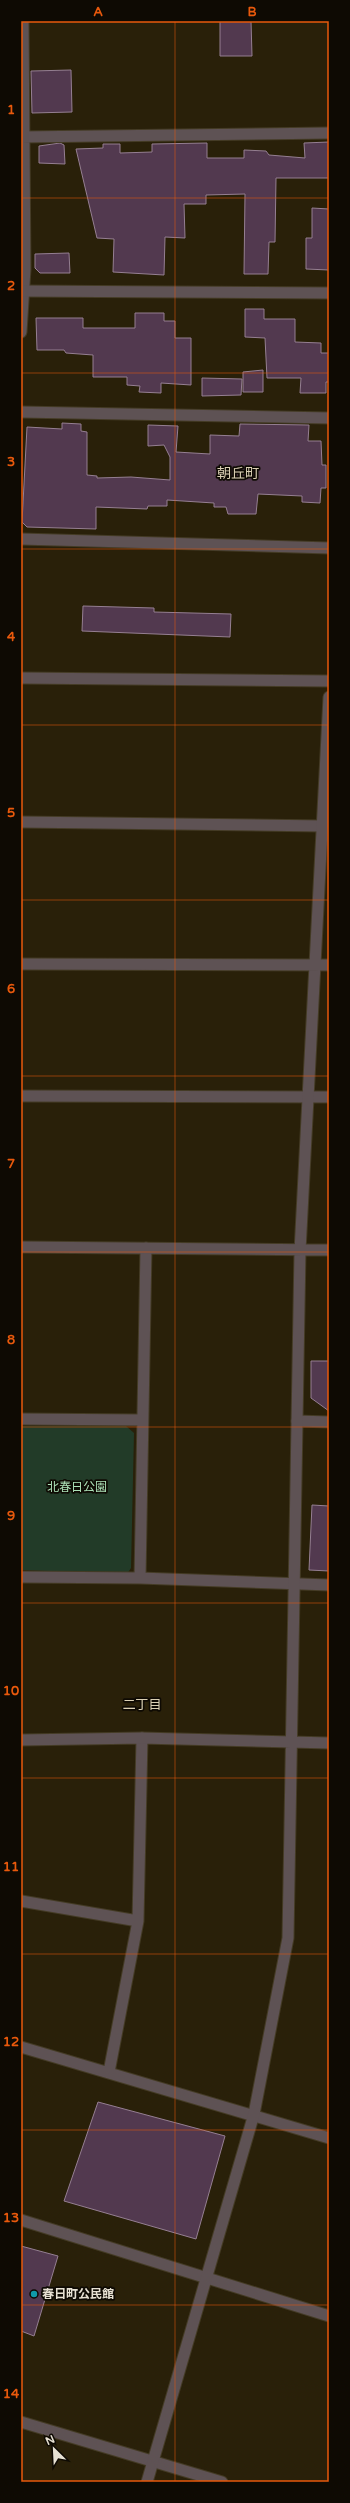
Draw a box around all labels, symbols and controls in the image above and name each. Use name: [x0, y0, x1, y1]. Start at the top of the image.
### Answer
text: A: [93, 4, 103, 20]
text: B: [247, 4, 257, 20]
text: 1: [7, 102, 15, 118]
text: 2: [7, 278, 15, 294]
text: 3: [7, 454, 15, 470]
district label: 朝丘町: [217, 465, 259, 482]
text: 4: [7, 629, 16, 645]
text: 5: [7, 805, 15, 821]
text: 6: [7, 981, 15, 997]
text: 7: [7, 1156, 15, 1172]
text: 8: [7, 1332, 15, 1348]
park label: 北春日公園: [47, 1480, 107, 1494]
text: 9: [7, 1508, 15, 1524]
text: 10: [3, 1683, 19, 1699]
district label: 二丁目: [122, 1697, 162, 1713]
text: 11: [3, 1859, 19, 1875]
text: 12: [3, 2034, 19, 2050]
text: 13: [3, 2210, 19, 2226]
place label: 春日町公民館: [42, 2287, 114, 2301]
marker: 春日町公民館: [29, 2289, 39, 2299]
text: 14: [3, 2386, 20, 2402]
north arrow: [34, 2429, 74, 2469]
text: N: [43, 2433, 57, 2448]

